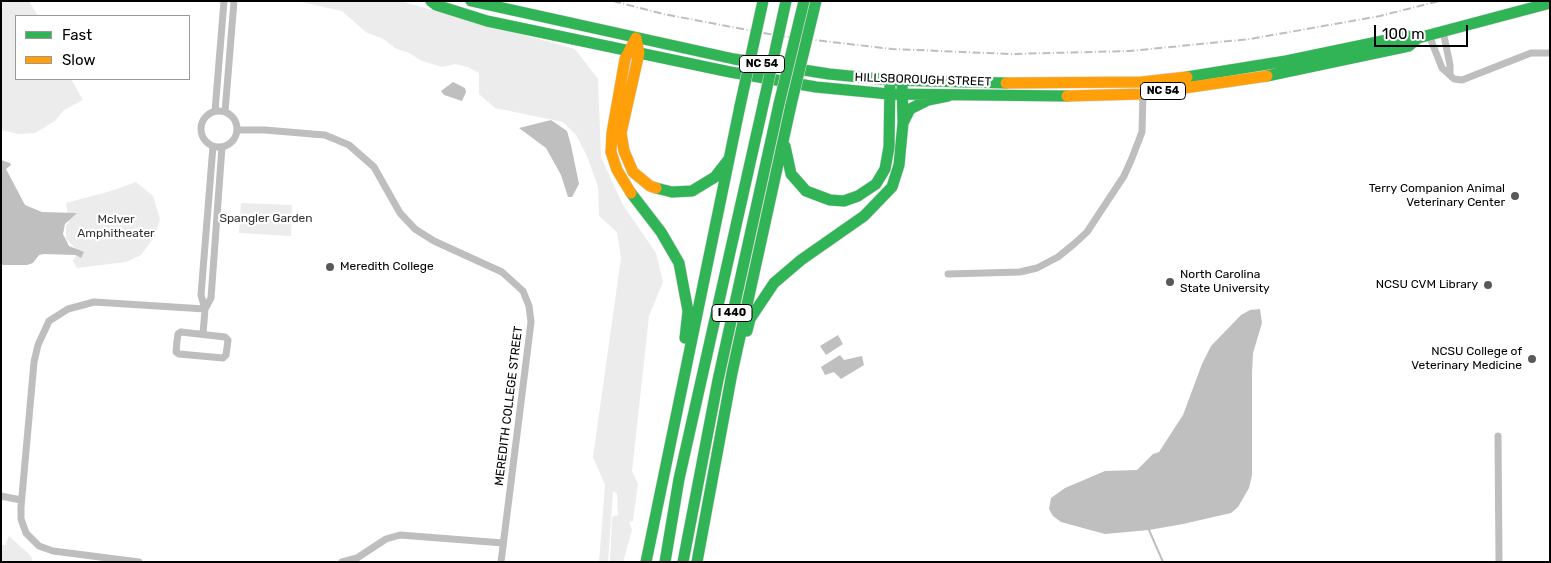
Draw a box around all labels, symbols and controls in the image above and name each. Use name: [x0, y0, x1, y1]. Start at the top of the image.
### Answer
legend: [15, 15, 190, 80]
scale bar: [1376, 15, 1470, 47]
text: 100 m: [1382, 25, 1424, 43]
text: Fast: [62, 26, 92, 44]
text: Slow: [62, 51, 95, 69]
road number: NC 54: [740, 56, 784, 72]
street label: HILLSBOROUGH STREET: [854, 70, 992, 90]
road number: NC 54: [1140, 82, 1186, 100]
place label: Terry Companion Animal Veterinary Center: [1369, 182, 1505, 210]
marker: Terry Companion Animal Veterinary Center: [1509, 190, 1521, 202]
park label: Spangler Garden: [219, 212, 313, 226]
park label: McIver Amphitheater: [77, 213, 155, 241]
place label: Meredith College: [340, 260, 434, 274]
marker: Meredith College: [324, 261, 336, 273]
place label: North Carolina State University: [1180, 268, 1270, 296]
marker: North Carolina State University: [1164, 276, 1176, 288]
place label: NCSU CVM Library: [1376, 278, 1478, 292]
marker: NCSU CVM Library: [1482, 279, 1494, 291]
road number: I 440: [712, 304, 752, 322]
street label: MEREDITH COLLEGE STREET: [492, 325, 526, 487]
place label: NCSU College of Veterinary Medicine: [1411, 345, 1522, 373]
marker: NCSU College of Veterinary Medicine: [1526, 353, 1538, 365]

